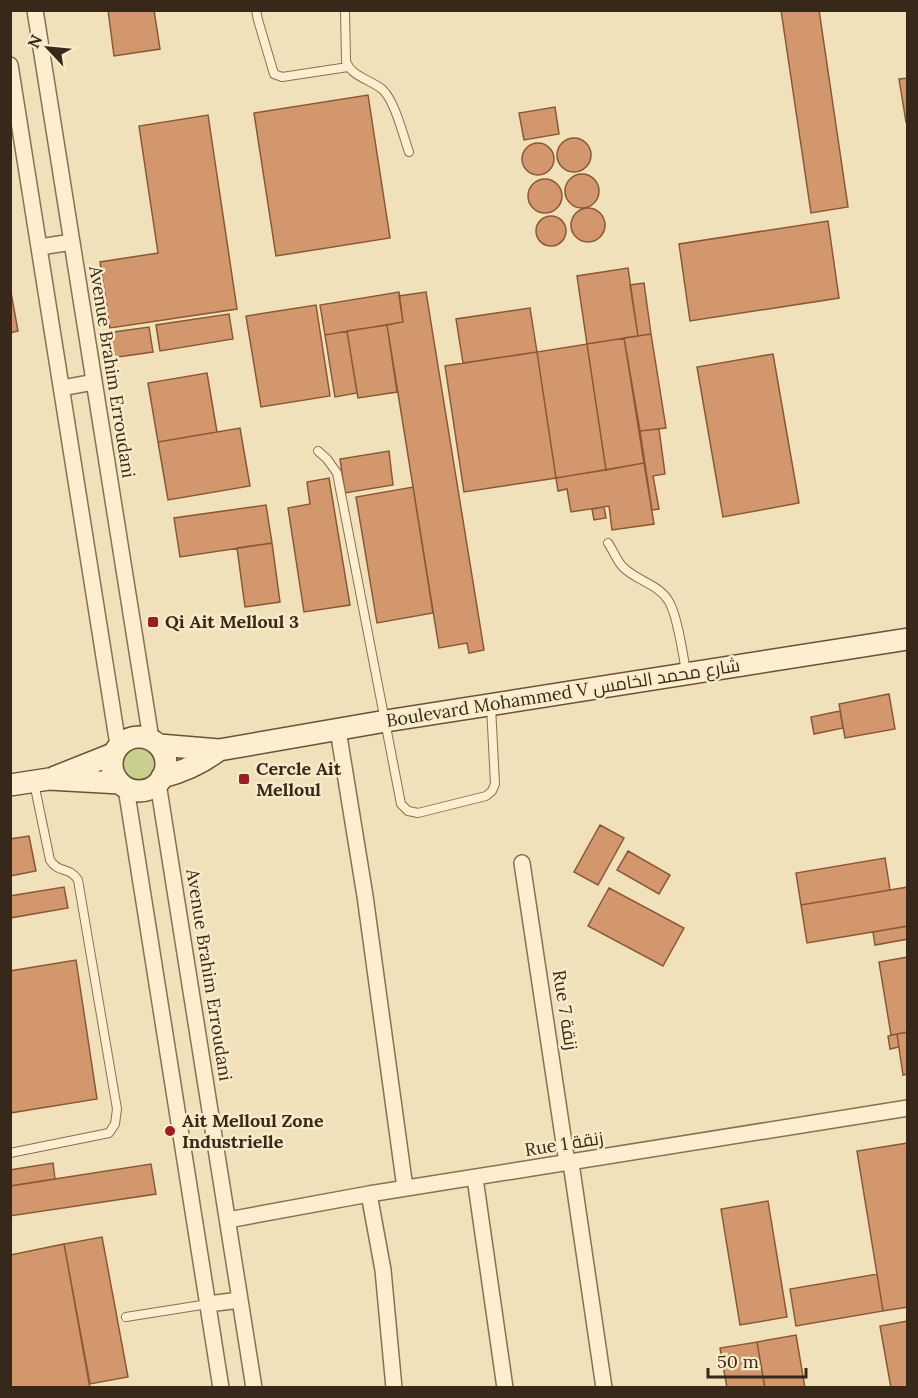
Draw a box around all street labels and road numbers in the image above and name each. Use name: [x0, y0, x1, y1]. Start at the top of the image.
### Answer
street label: Avenue Brahim Erroudani: [84, 263, 141, 480]
street label: Boulevard Mohammed V شارع محمد الخامس: [384, 653, 742, 733]
street label: Avenue Brahim Erroudani: [181, 866, 238, 1083]
street label: Rue 7 زنقة: [548, 968, 583, 1052]
street label: Rue 1 زنقة: [523, 1126, 605, 1161]

